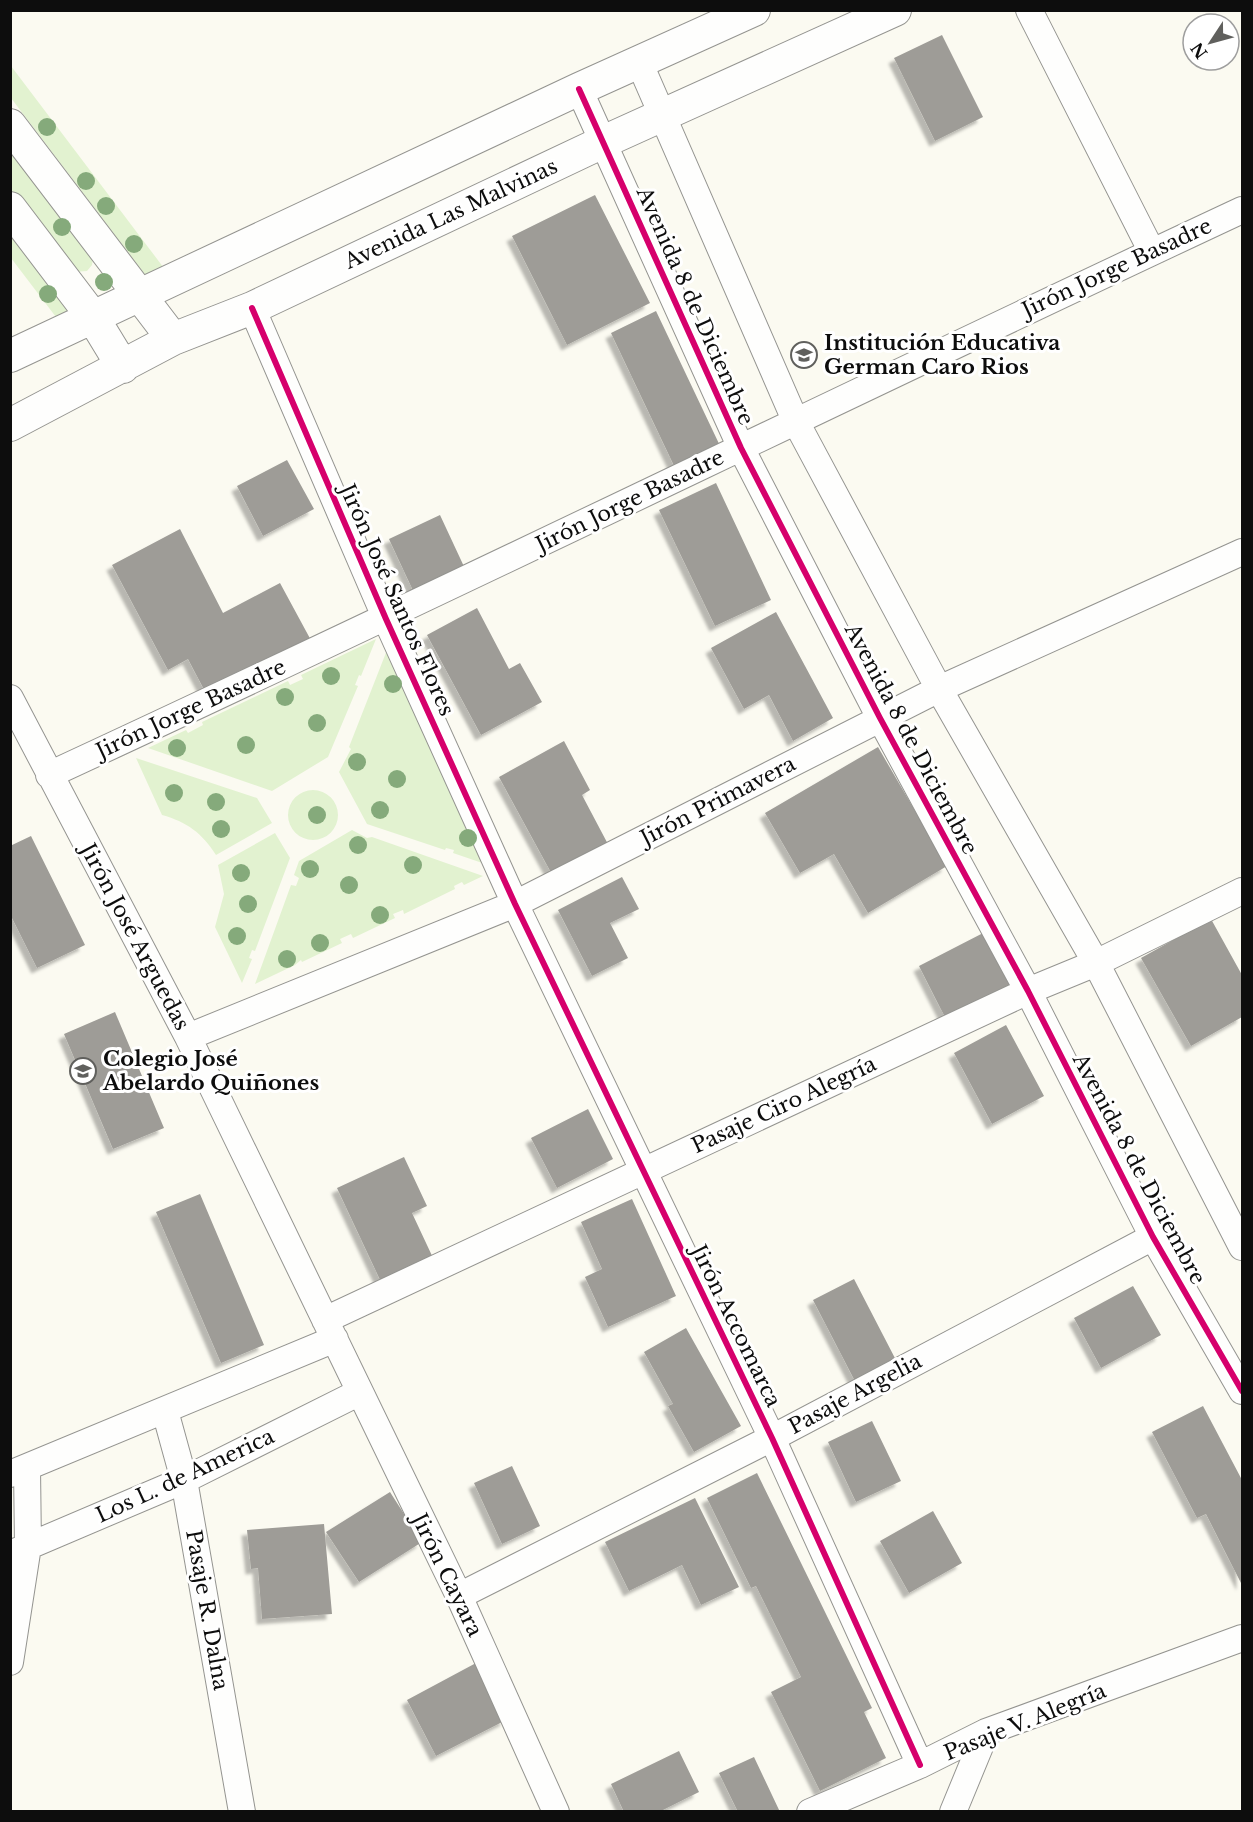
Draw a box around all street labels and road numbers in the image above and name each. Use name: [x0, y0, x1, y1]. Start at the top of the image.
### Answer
street label: Avenida Las Malvinas: [339, 153, 562, 275]
street label: Avenida 8 de Diciembre: [630, 182, 759, 429]
street label: Jirón Jorge Basadre: [1015, 213, 1216, 325]
street label: Jirón Jorge Basadre: [529, 444, 728, 559]
street label: Jirón José Santos Flores: [333, 477, 460, 720]
street label: Avenida 8 de Diciembre: [839, 618, 983, 859]
street label: Jirón Jorge Basadre: [89, 654, 290, 766]
street label: Jirón Primavera: [633, 751, 800, 853]
street label: Jirón José Arguedas: [73, 837, 195, 1035]
street label: Avenida 8 de Diciembre: [1067, 1048, 1211, 1289]
street label: Pasaje Ciro Alegría: [688, 1051, 881, 1159]
street label: Jirón Accomarca: [684, 1238, 787, 1412]
street label: Pasaje Argelia: [784, 1348, 926, 1440]
street label: Los L. de America: [92, 1423, 279, 1529]
street label: Jirón Cayara: [405, 1507, 488, 1641]
street label: Pasaje R. Dalna: [180, 1528, 234, 1693]
street label: Pasaje V. Alegría: [940, 1678, 1110, 1766]

